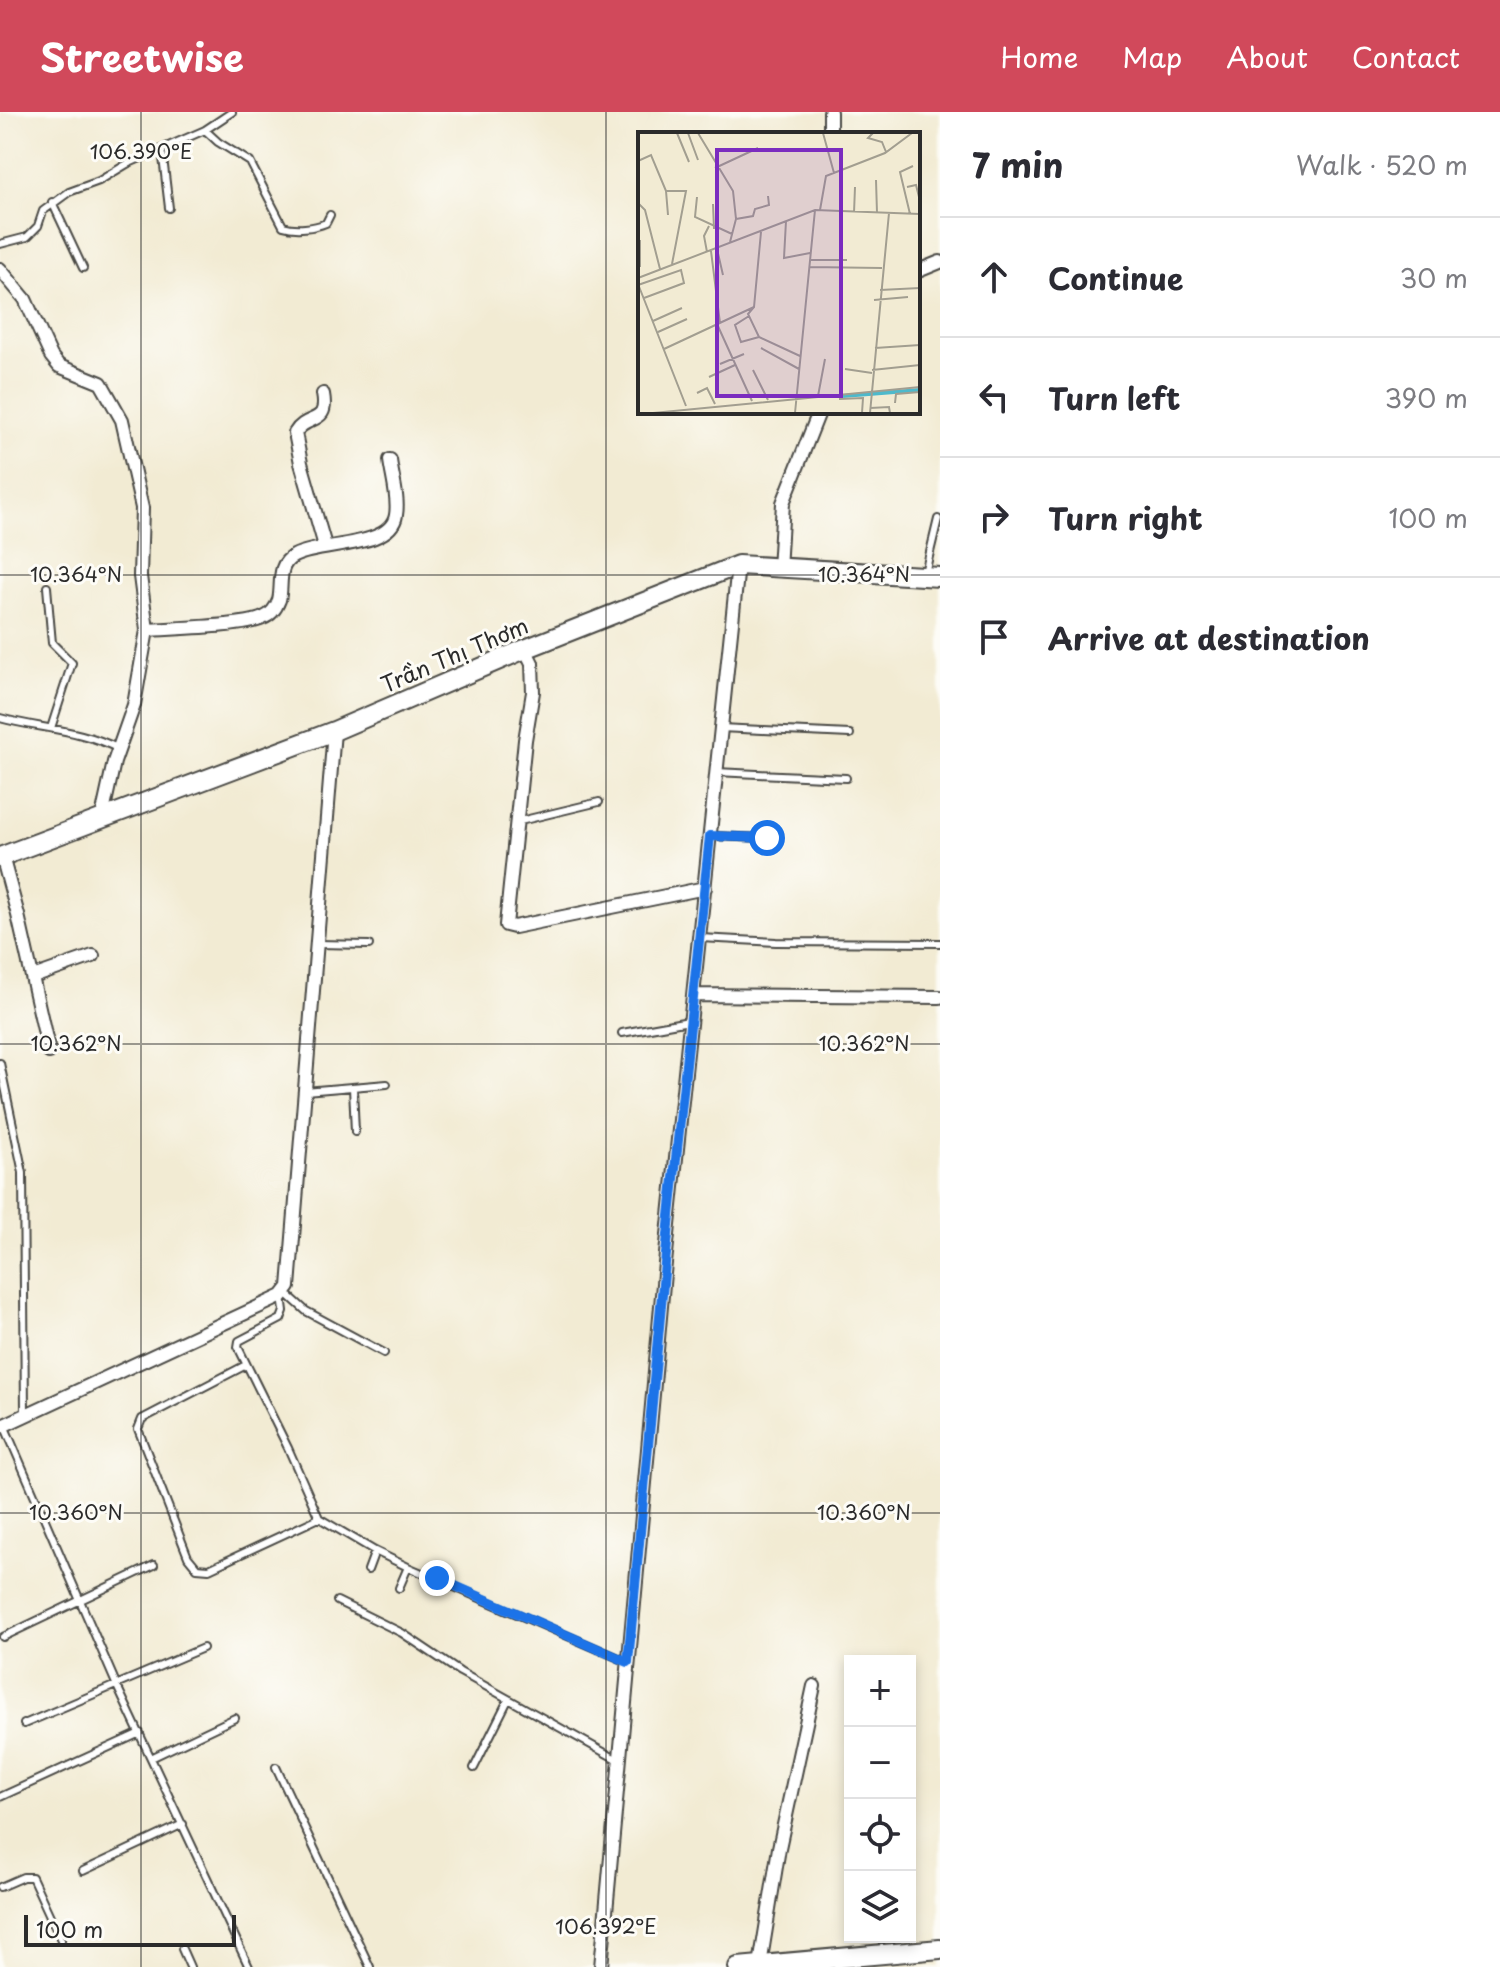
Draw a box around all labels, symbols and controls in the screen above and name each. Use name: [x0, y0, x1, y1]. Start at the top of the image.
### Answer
text: Streetwise: [40, 28, 244, 85]
text: Home: [1000, 35, 1078, 78]
text: Map: [1122, 35, 1182, 78]
text: About: [1226, 35, 1308, 78]
text: Contact: [1352, 35, 1460, 78]
inset map: [638, 132, 920, 414]
text: 106.390°E: [90, 136, 192, 166]
text: 7 min: [972, 138, 1063, 190]
text: Walk · 520 m: [1296, 145, 1468, 184]
icon: ahead: [972, 255, 1016, 299]
text: Continue: [1048, 255, 1183, 300]
text: 30 m: [1400, 258, 1468, 297]
icon: left: [972, 375, 1016, 419]
text: Turn left: [1048, 375, 1180, 420]
text: 390 m: [1384, 378, 1468, 417]
icon: right: [972, 495, 1016, 539]
text: Turn right: [1048, 495, 1203, 540]
text: 100 m: [1388, 498, 1468, 537]
text: 10.364°N: [30, 559, 122, 589]
text: 10.364°N: [818, 559, 910, 589]
street label: Trần Thị Thơm: [375, 608, 533, 700]
icon: arrive: [972, 615, 1016, 659]
text: Arrive at destination: [1048, 615, 1370, 660]
route start: [749, 820, 785, 856]
text: 10.362°N: [30, 1028, 122, 1058]
text: 10.362°N: [818, 1028, 910, 1058]
text: 10.360°N: [29, 1497, 123, 1527]
text: 10.360°N: [817, 1497, 911, 1527]
route end: [419, 1560, 455, 1596]
map controls: [844, 1655, 916, 1943]
button: +: [844, 1655, 916, 1727]
button: −: [844, 1727, 916, 1799]
button: locate: [844, 1799, 916, 1871]
button: layers: [844, 1871, 916, 1943]
scale bar: [24, 1911, 236, 1947]
text: 106.392°E: [555, 1911, 657, 1941]
text: 100 m: [36, 1912, 103, 1945]

